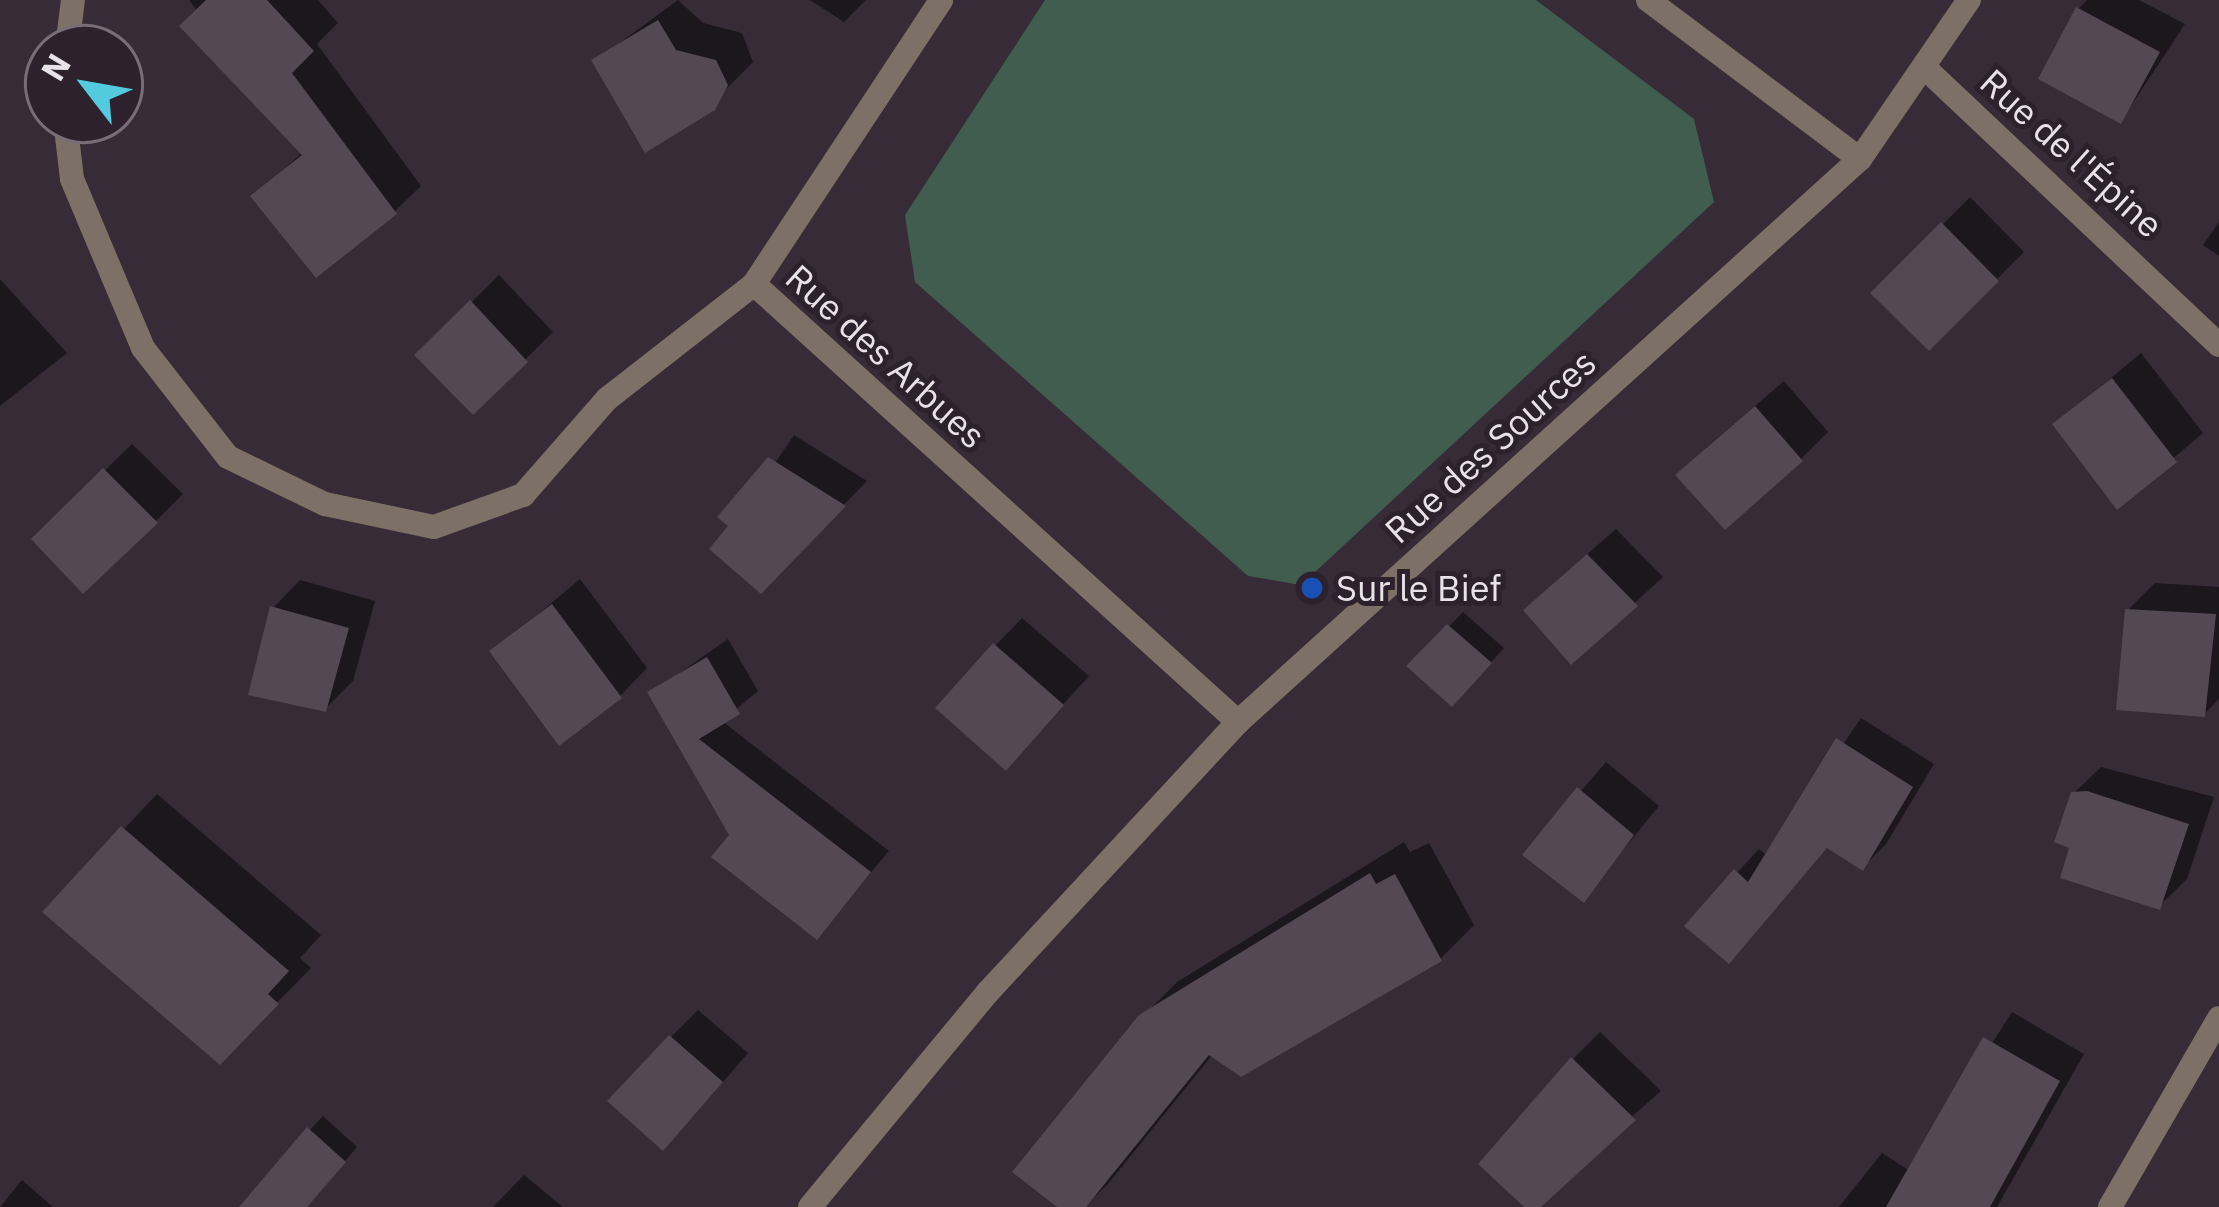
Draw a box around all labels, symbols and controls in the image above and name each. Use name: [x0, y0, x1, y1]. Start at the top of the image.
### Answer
north arrow: [24, 24, 144, 144]
text: N: [31, 45, 80, 88]
street label: Rue de l'Épine: [1972, 60, 2172, 246]
street label: Rue des Arbues: [777, 255, 995, 457]
street label: Rue des Sources: [1376, 340, 1604, 552]
place label: Sur le Bief: [1336, 566, 1501, 610]
marker: Sur le Bief: [1299, 575, 1325, 601]

